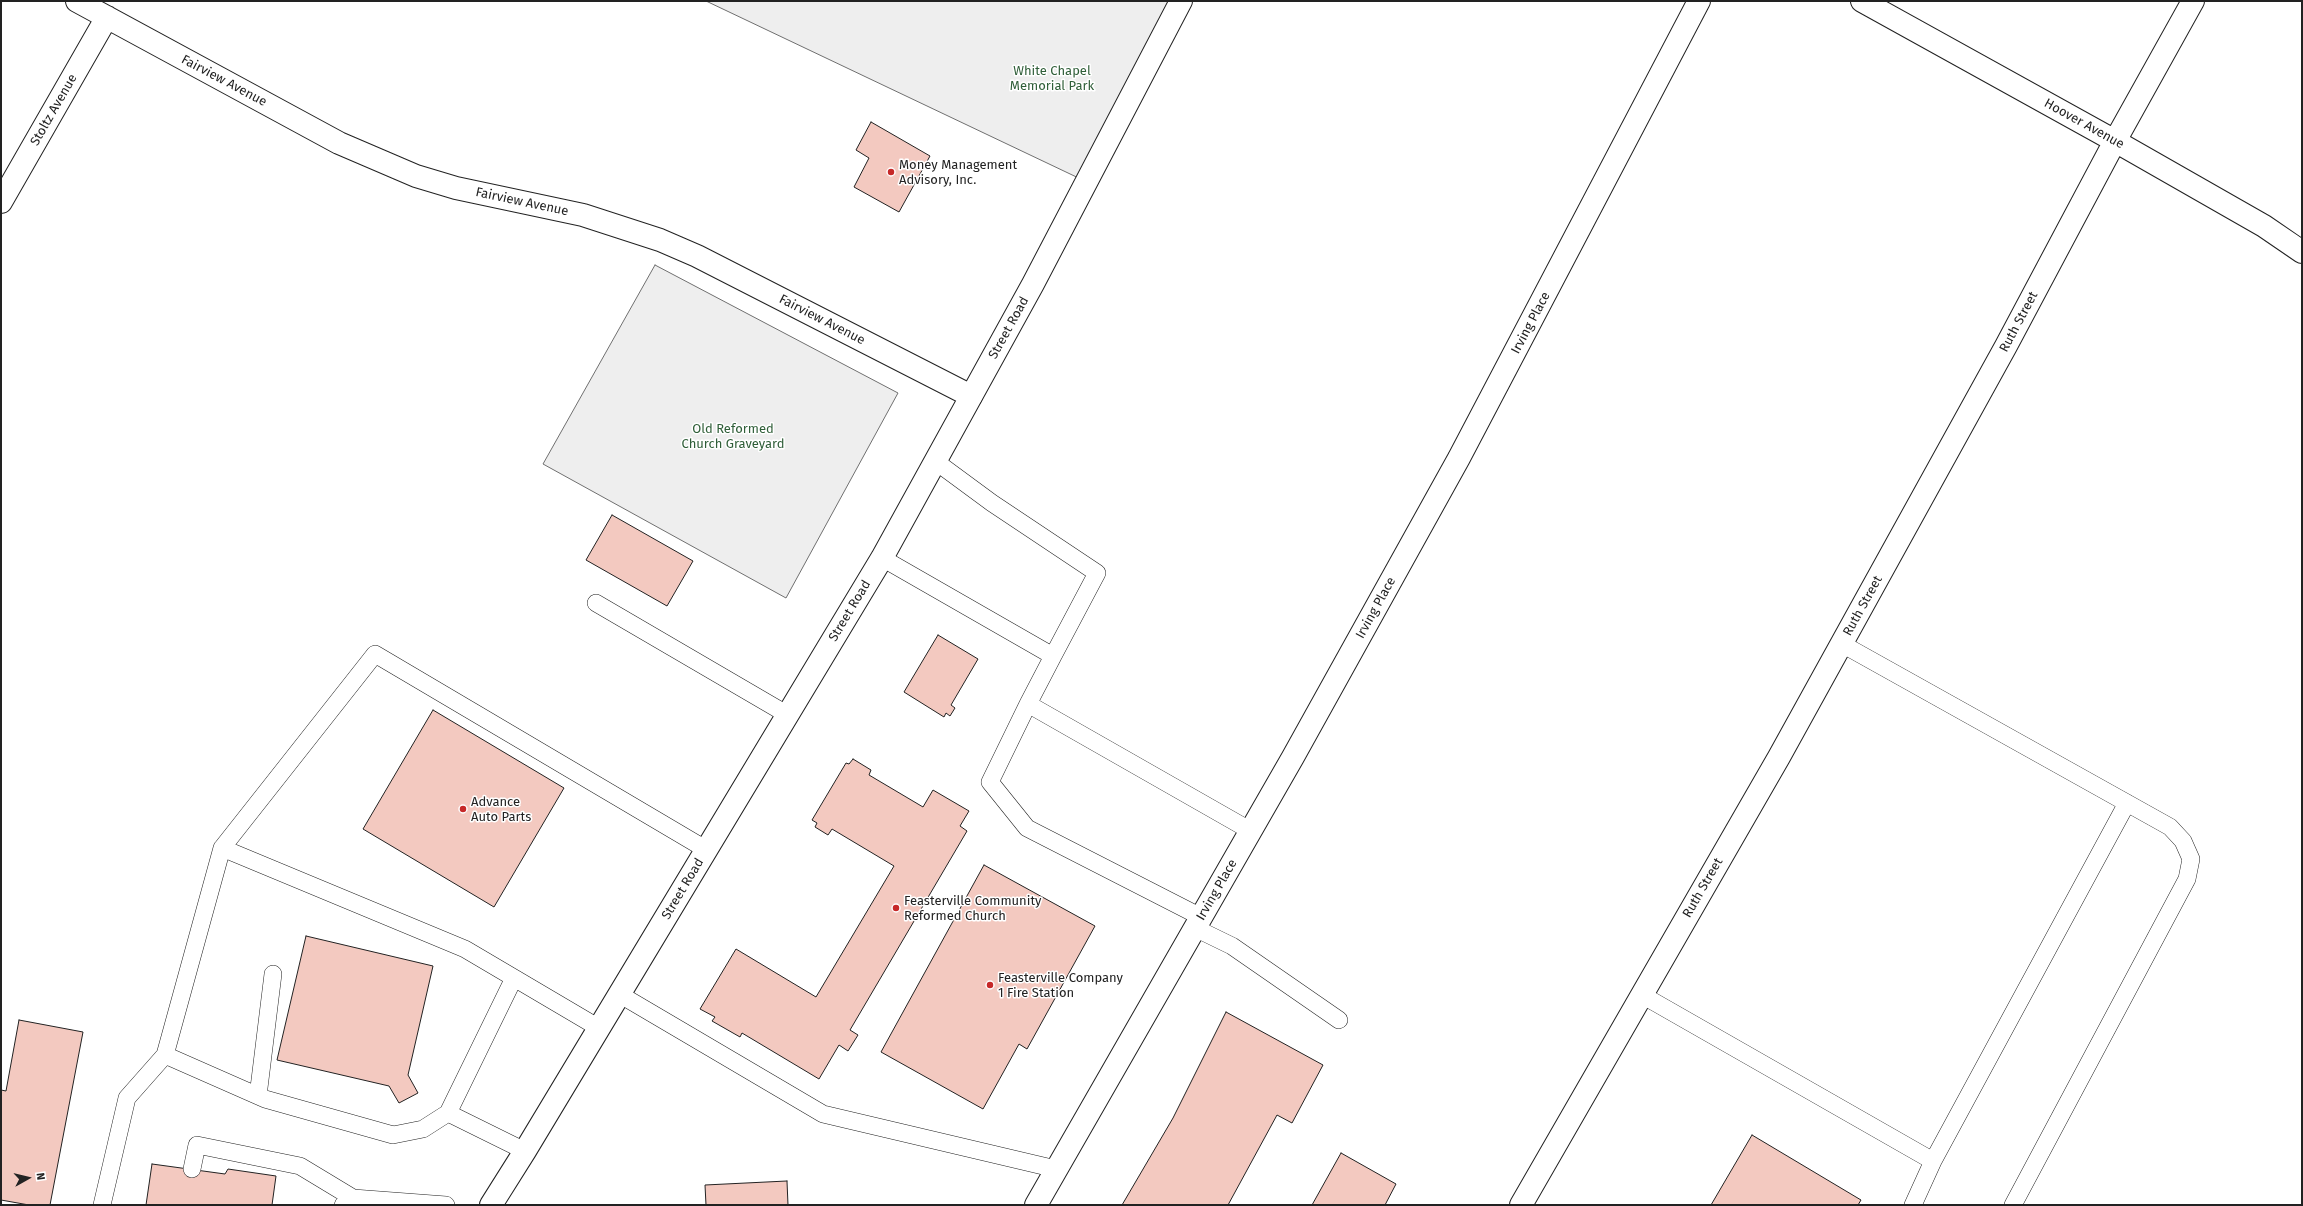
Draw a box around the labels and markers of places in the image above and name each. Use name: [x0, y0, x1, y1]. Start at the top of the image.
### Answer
place label: Money Management Advisory, Inc.: [899, 157, 1017, 188]
marker: Money Management Advisory, Inc.: [886, 167, 896, 177]
place label: Advance Auto Parts: [471, 794, 531, 825]
marker: Advance Auto Parts: [458, 804, 468, 814]
place label: Feasterville Community Reformed Church: [904, 893, 1041, 924]
marker: Feasterville Community Reformed Church: [891, 903, 901, 913]
place label: Feasterville Company 1 Fire Station: [998, 970, 1123, 1001]
marker: Feasterville Company 1 Fire Station: [985, 980, 995, 990]

